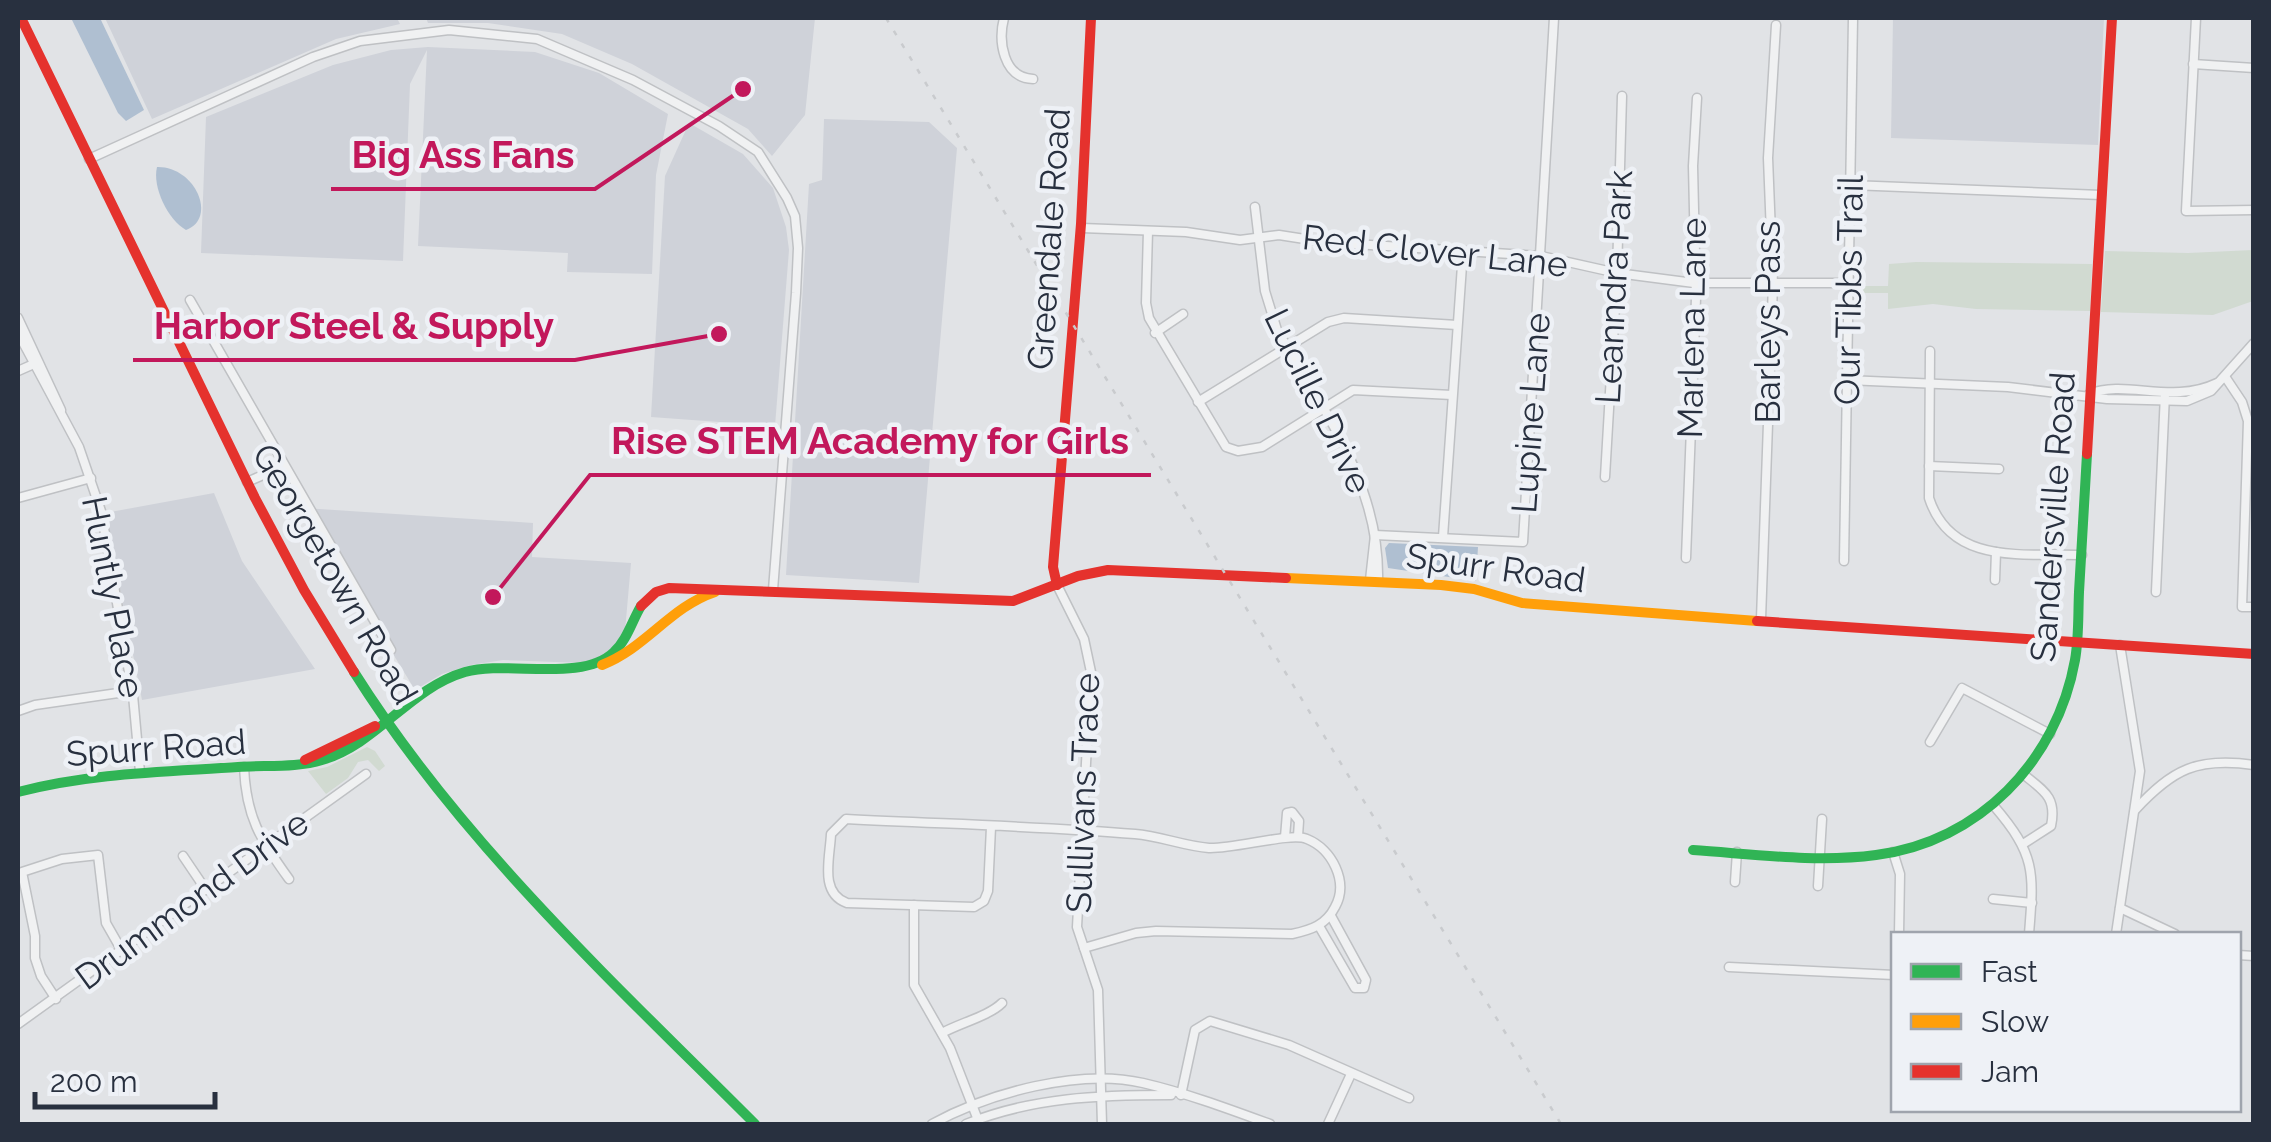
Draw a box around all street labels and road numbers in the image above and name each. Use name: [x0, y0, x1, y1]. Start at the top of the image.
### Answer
street label: Greendale Road: [1019, 107, 1078, 371]
street label: Leanndra Park: [1587, 169, 1640, 405]
street label: Our Tibbs Trail: [1826, 174, 1871, 405]
street label: Red Clover Lane: [1300, 216, 1570, 285]
street label: Marlena Lane: [1669, 217, 1714, 439]
street label: Barleys Pass: [1747, 220, 1788, 424]
street label: Lucille Drive: [1256, 302, 1381, 500]
street label: Lupine Lane: [1503, 311, 1558, 514]
street label: Sandersville Road: [2022, 371, 2083, 663]
street label: Georgetown Road: [244, 436, 427, 711]
street label: Huntly Place: [74, 493, 153, 701]
street label: Spurr Road: [1404, 535, 1588, 600]
street label: Sullivans Trace: [1058, 672, 1107, 914]
street label: Spurr Road: [65, 721, 247, 774]
street label: Drummond Drive: [67, 801, 316, 998]

